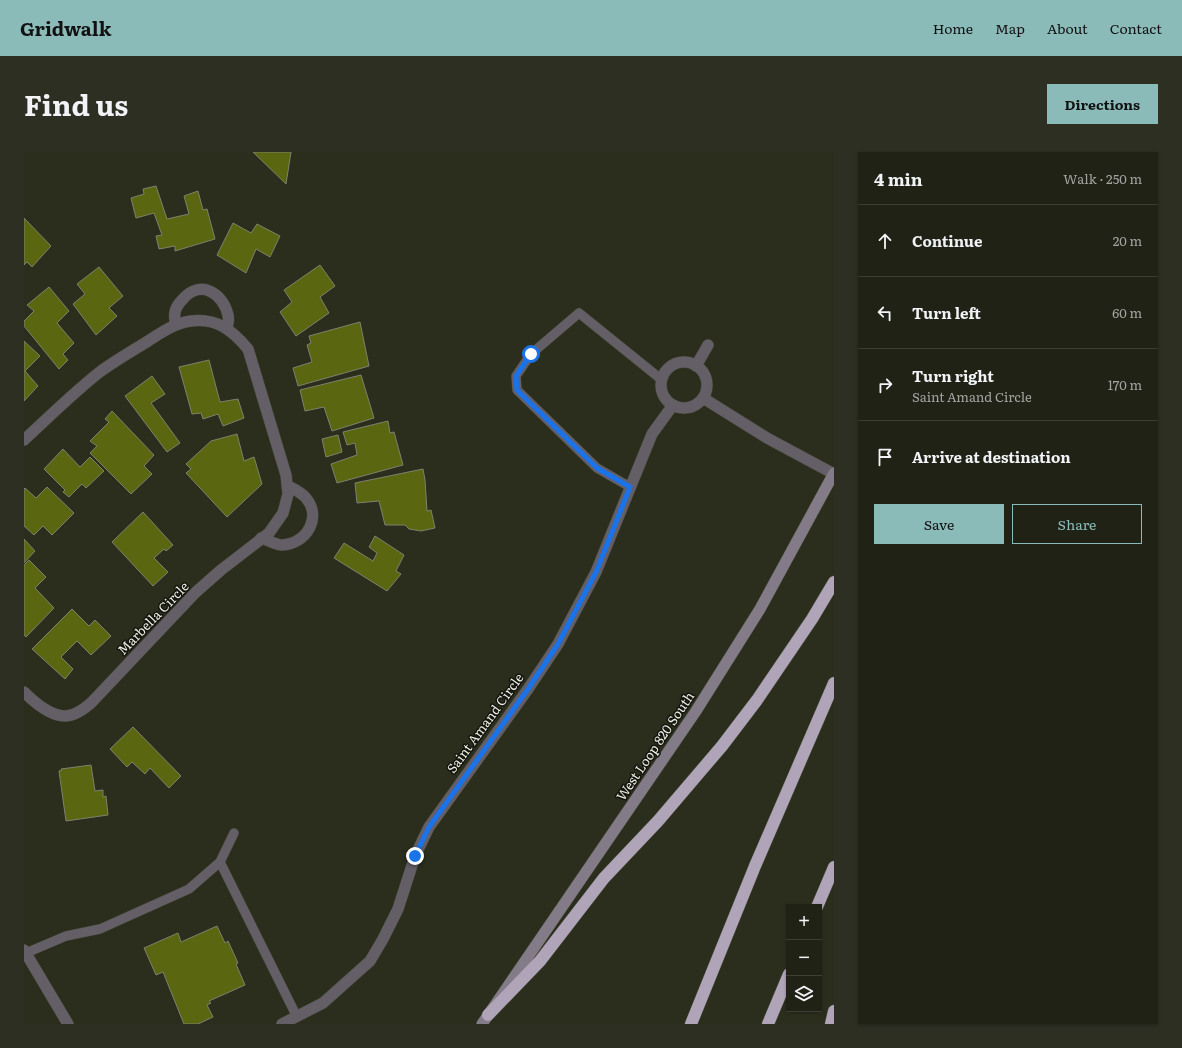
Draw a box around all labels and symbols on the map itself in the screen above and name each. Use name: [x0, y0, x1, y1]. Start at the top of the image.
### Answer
route start: [522, 345, 540, 363]
street label: Marbella Circle: [113, 577, 193, 658]
street label: Saint Amand Circle: [442, 668, 528, 777]
street label: West Loop 820 South: [611, 687, 698, 804]
route end: [406, 847, 424, 865]

